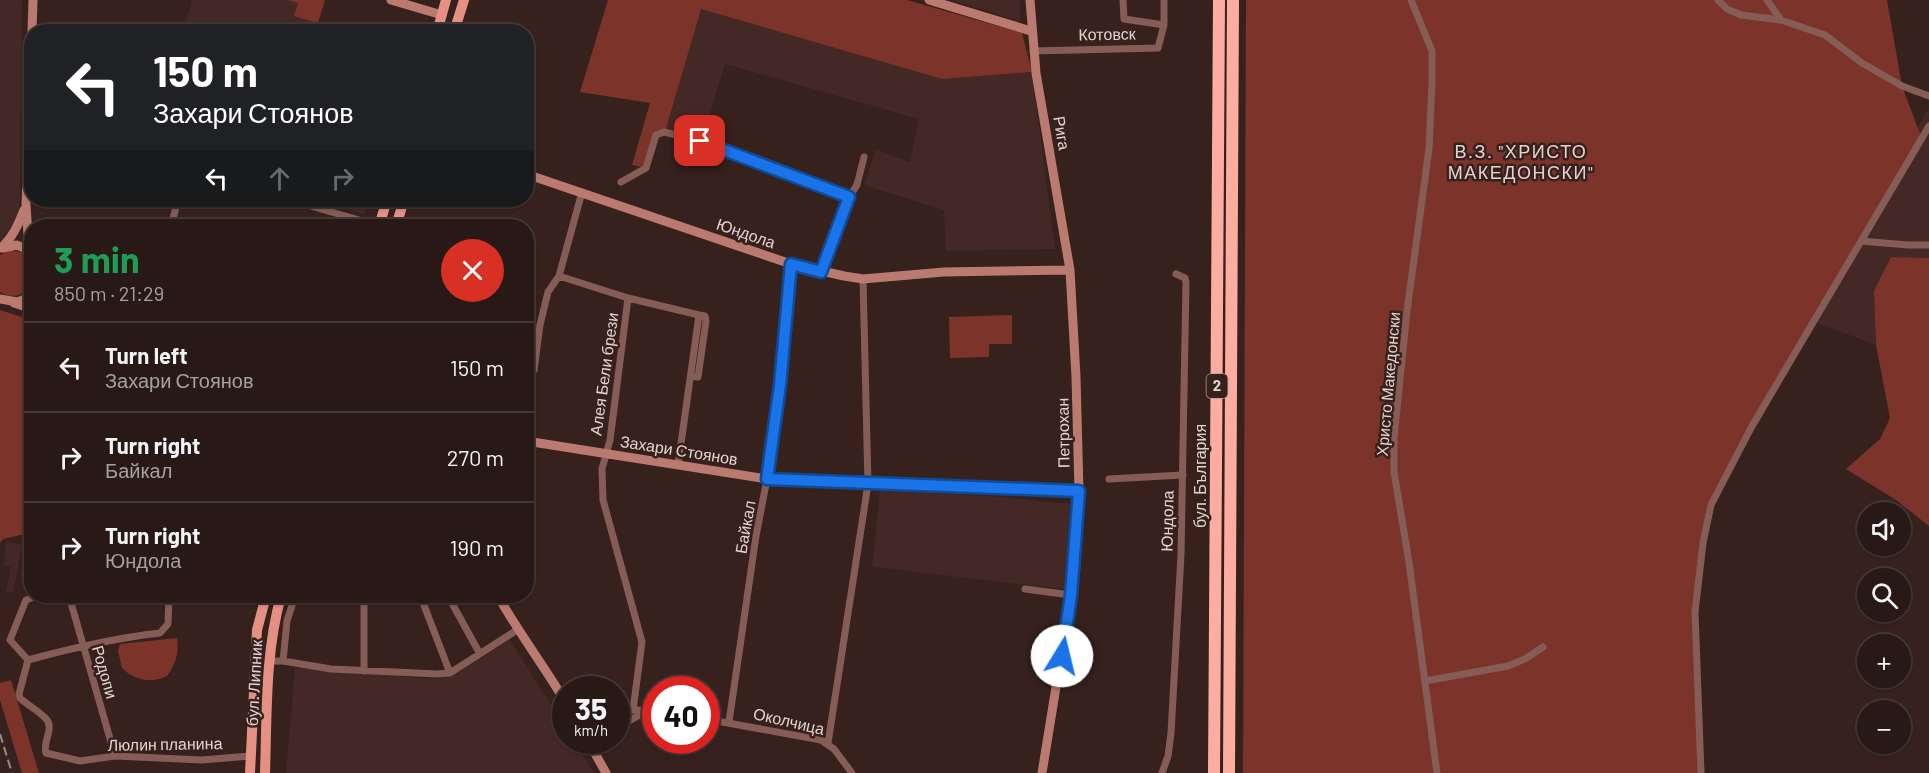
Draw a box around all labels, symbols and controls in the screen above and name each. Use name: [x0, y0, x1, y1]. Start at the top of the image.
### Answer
street label: Котовск: [1078, 23, 1137, 43]
text: 150 m: [153, 45, 258, 95]
icon: left: [54, 48, 132, 126]
text: Захари Стоянов: [153, 96, 354, 128]
pin: [674, 115, 725, 166]
street label: Рига: [1050, 115, 1075, 151]
icon: arrive: [683, 124, 716, 157]
district label: В.З. "ХРИСТО МАКЕДОНСКИ": [1448, 140, 1594, 183]
icon: left: [200, 162, 233, 195]
icon: ahead: [263, 162, 296, 195]
icon: right: [326, 162, 359, 195]
street label: Юндола: [714, 214, 778, 251]
text: 3 min: [54, 237, 140, 280]
button: close: [441, 239, 504, 302]
text: 850 m · 21:29: [54, 281, 164, 305]
street label: Алея Бели брези: [585, 311, 622, 437]
street label: Христо Македонски: [1372, 311, 1403, 457]
text: Turn left: [105, 342, 188, 368]
icon: left: [54, 351, 87, 384]
text: 150 m: [450, 354, 504, 380]
text: Захари Стоянов: [105, 368, 254, 392]
road number: 2: [1206, 374, 1228, 398]
street label: Петрохан: [1052, 398, 1073, 468]
street label: бул. България: [1190, 424, 1209, 528]
street label: Захари Стоянов: [619, 431, 739, 468]
text: Turn right: [105, 432, 200, 458]
icon: right: [54, 441, 87, 474]
text: 270 m: [447, 444, 504, 470]
text: Байкал: [105, 458, 172, 482]
street label: Юндола: [1156, 490, 1177, 552]
street label: Байкал: [730, 499, 759, 555]
map controls: [1857, 502, 1911, 754]
button: sound: [1857, 502, 1911, 556]
text: Turn right: [105, 522, 200, 548]
icon: right: [54, 531, 87, 564]
text: 190 m: [450, 534, 504, 560]
text: Юндола: [105, 548, 181, 572]
button: search: [1857, 568, 1911, 622]
position arrow: [1030, 624, 1094, 688]
button: +: [1857, 634, 1911, 688]
street label: бул. Липник: [242, 638, 265, 727]
street label: Родопи: [89, 643, 122, 701]
speed limit sign: 40: [642, 676, 720, 754]
text: 35: [575, 690, 607, 726]
button: −: [1857, 700, 1911, 754]
street label: Околчица: [752, 703, 827, 738]
text: km/h: [574, 721, 608, 739]
street label: Люлин планина: [107, 733, 223, 754]

